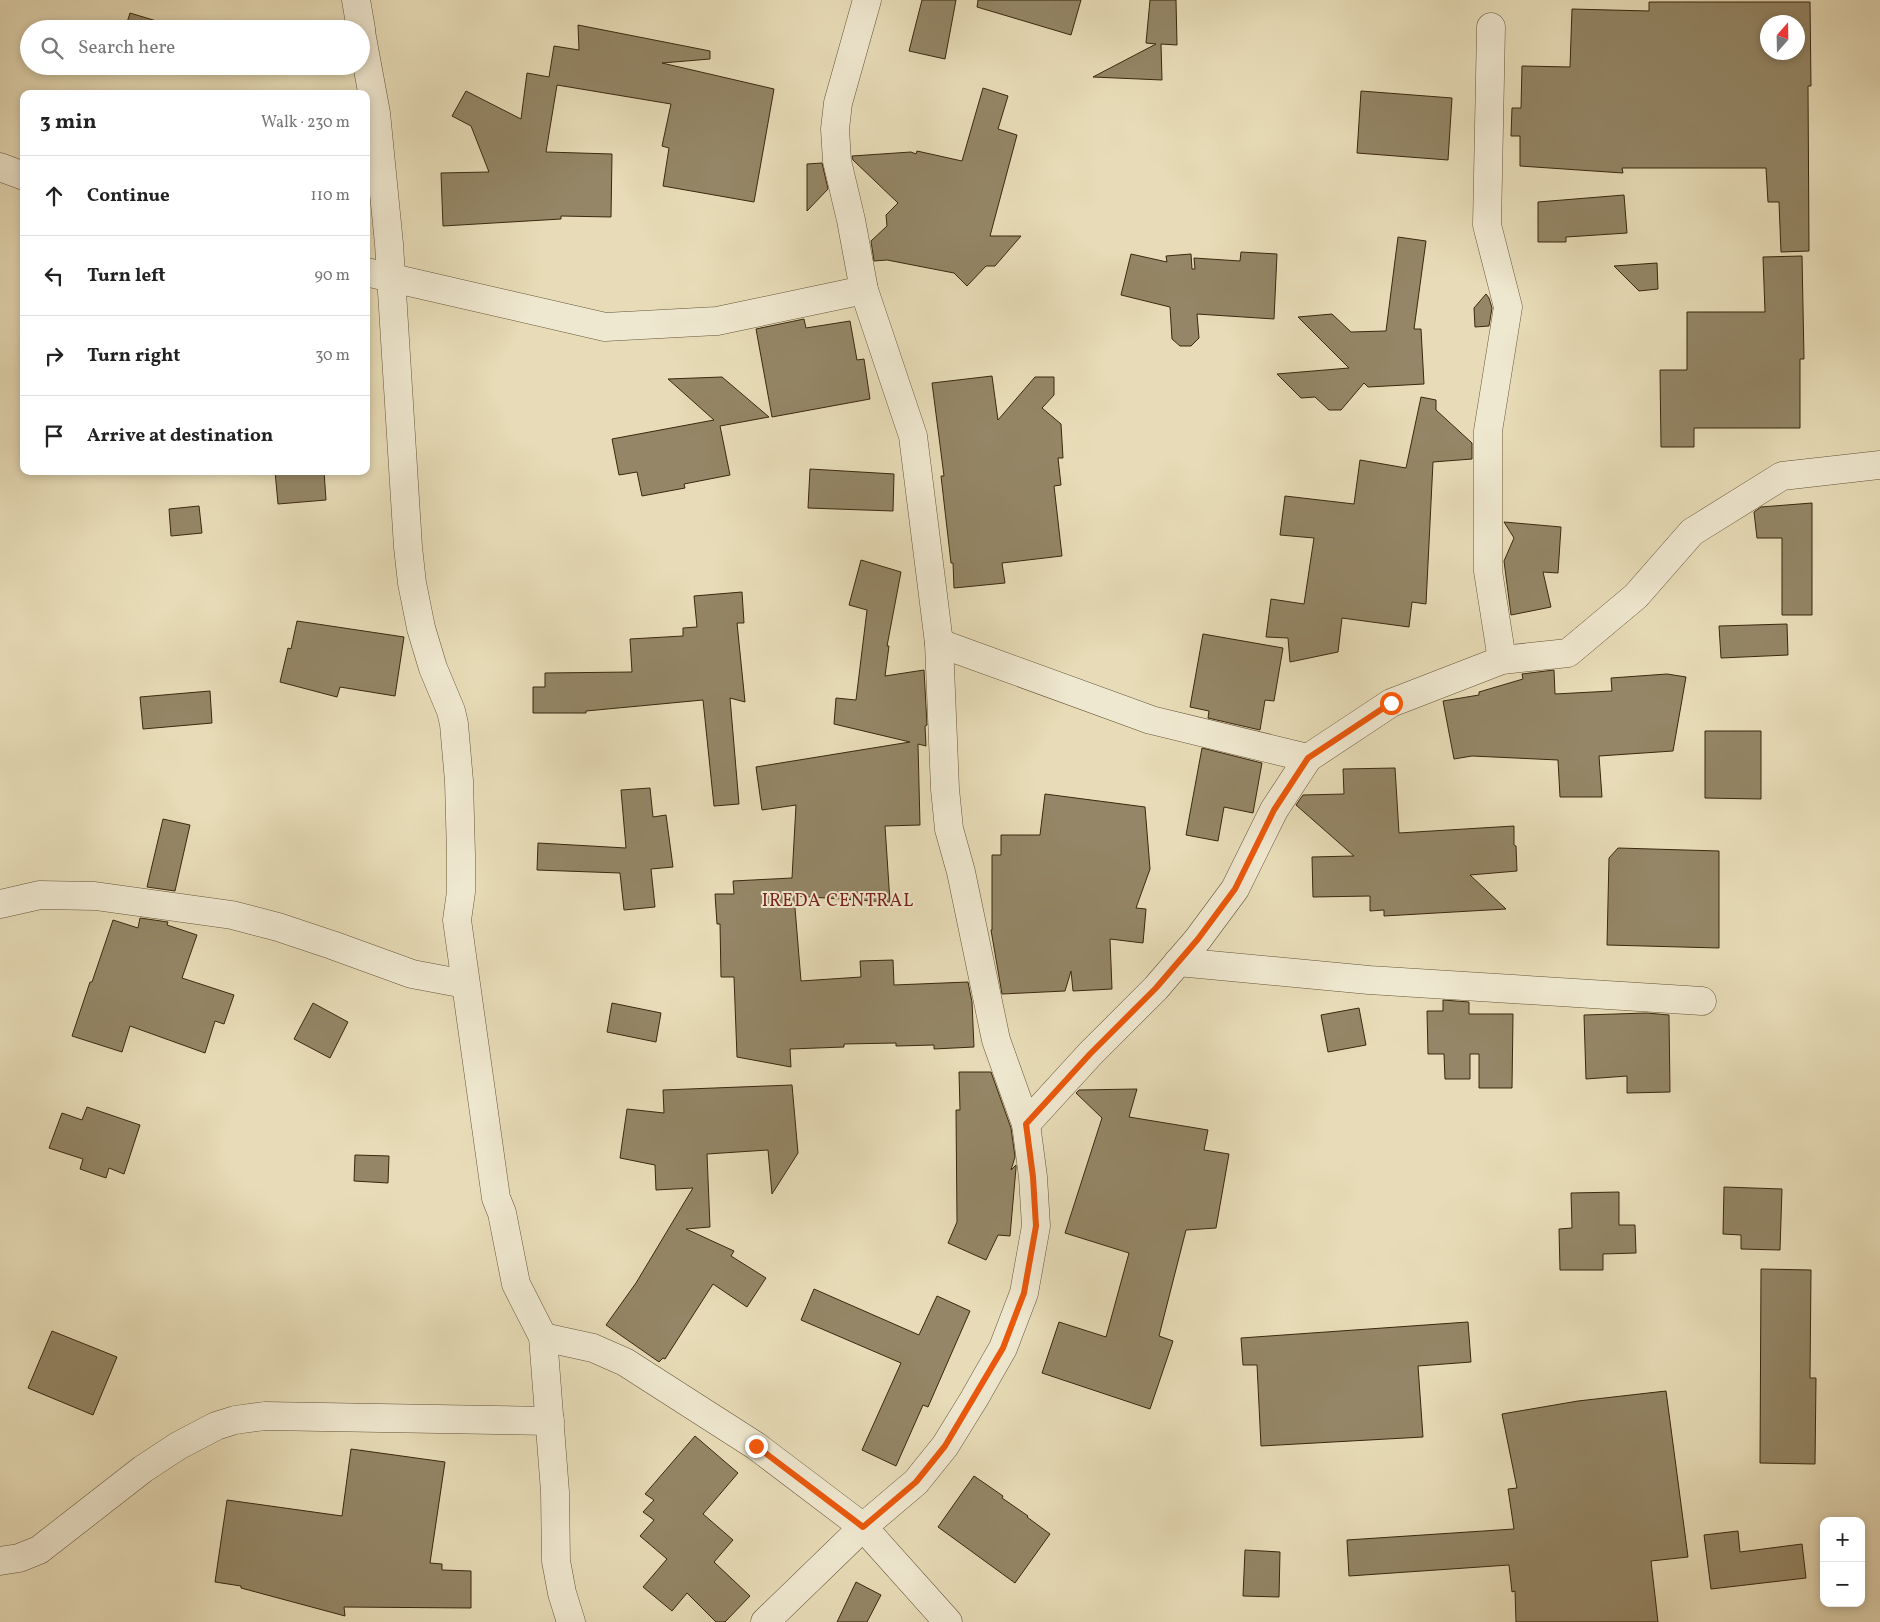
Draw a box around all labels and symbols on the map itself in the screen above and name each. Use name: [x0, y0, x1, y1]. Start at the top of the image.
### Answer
north arrow: [1760, 15, 1805, 60]
route start: [1380, 692, 1403, 715]
district label: IREDA CENTRAL: [762, 889, 914, 914]
route end: [745, 1435, 768, 1458]

